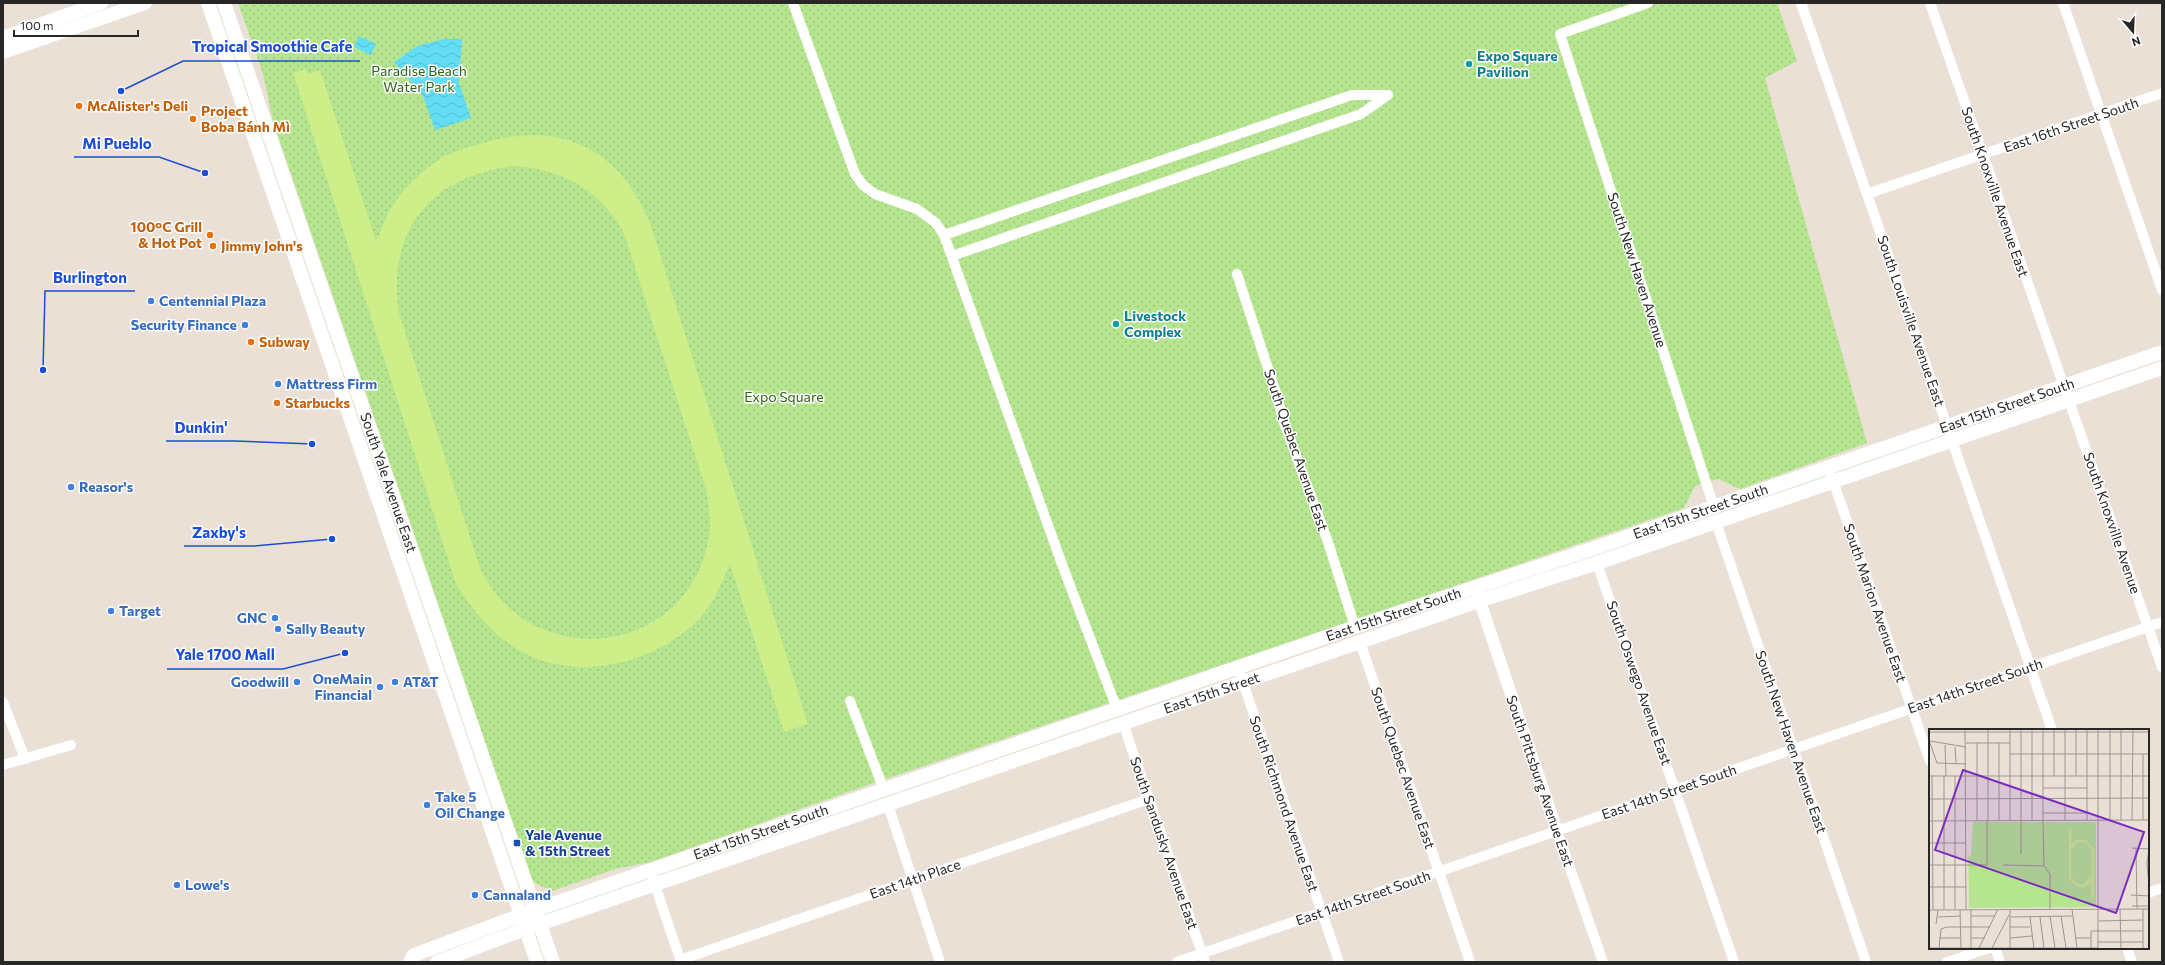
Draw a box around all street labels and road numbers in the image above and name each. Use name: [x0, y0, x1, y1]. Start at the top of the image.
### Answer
street label: East 16th Street South: [2001, 93, 2141, 156]
street label: South Knoxville Avenue East: [1958, 105, 2033, 279]
street label: South New Haven Avenue: [1604, 190, 1671, 349]
street label: South Louisville Avenue East: [1874, 233, 1949, 409]
street label: South Quebec Avenue East: [1261, 367, 1332, 533]
street label: East 15th Street South: [1937, 374, 2076, 436]
street label: South Yale Avenue East: [357, 410, 421, 555]
street label: South Knoxville Avenue: [2080, 450, 2145, 596]
street label: East 15th Street South: [1631, 480, 1770, 542]
street label: South Marion Avenue East: [1840, 521, 1911, 685]
street label: East 15th Street South: [1323, 584, 1463, 644]
street label: South Oswego Avenue East: [1603, 599, 1676, 767]
street label: South New Haven Avenue East: [1752, 648, 1831, 836]
street label: East 14th Street South: [1905, 654, 2045, 717]
street label: East 15th Street: [1161, 668, 1262, 717]
street label: South Quebec Avenue East: [1368, 685, 1439, 851]
street label: South Pittsburg Avenue East: [1503, 693, 1578, 869]
street label: South Richmond Avenue East: [1246, 714, 1323, 894]
street label: South Sandusky Avenue East: [1127, 754, 1202, 932]
street label: East 14th Street South: [1599, 760, 1739, 823]
street label: East 15th Street South: [691, 800, 830, 863]
street label: East 14th Place: [867, 855, 963, 902]
street label: East 14th Street South: [1293, 866, 1433, 929]

